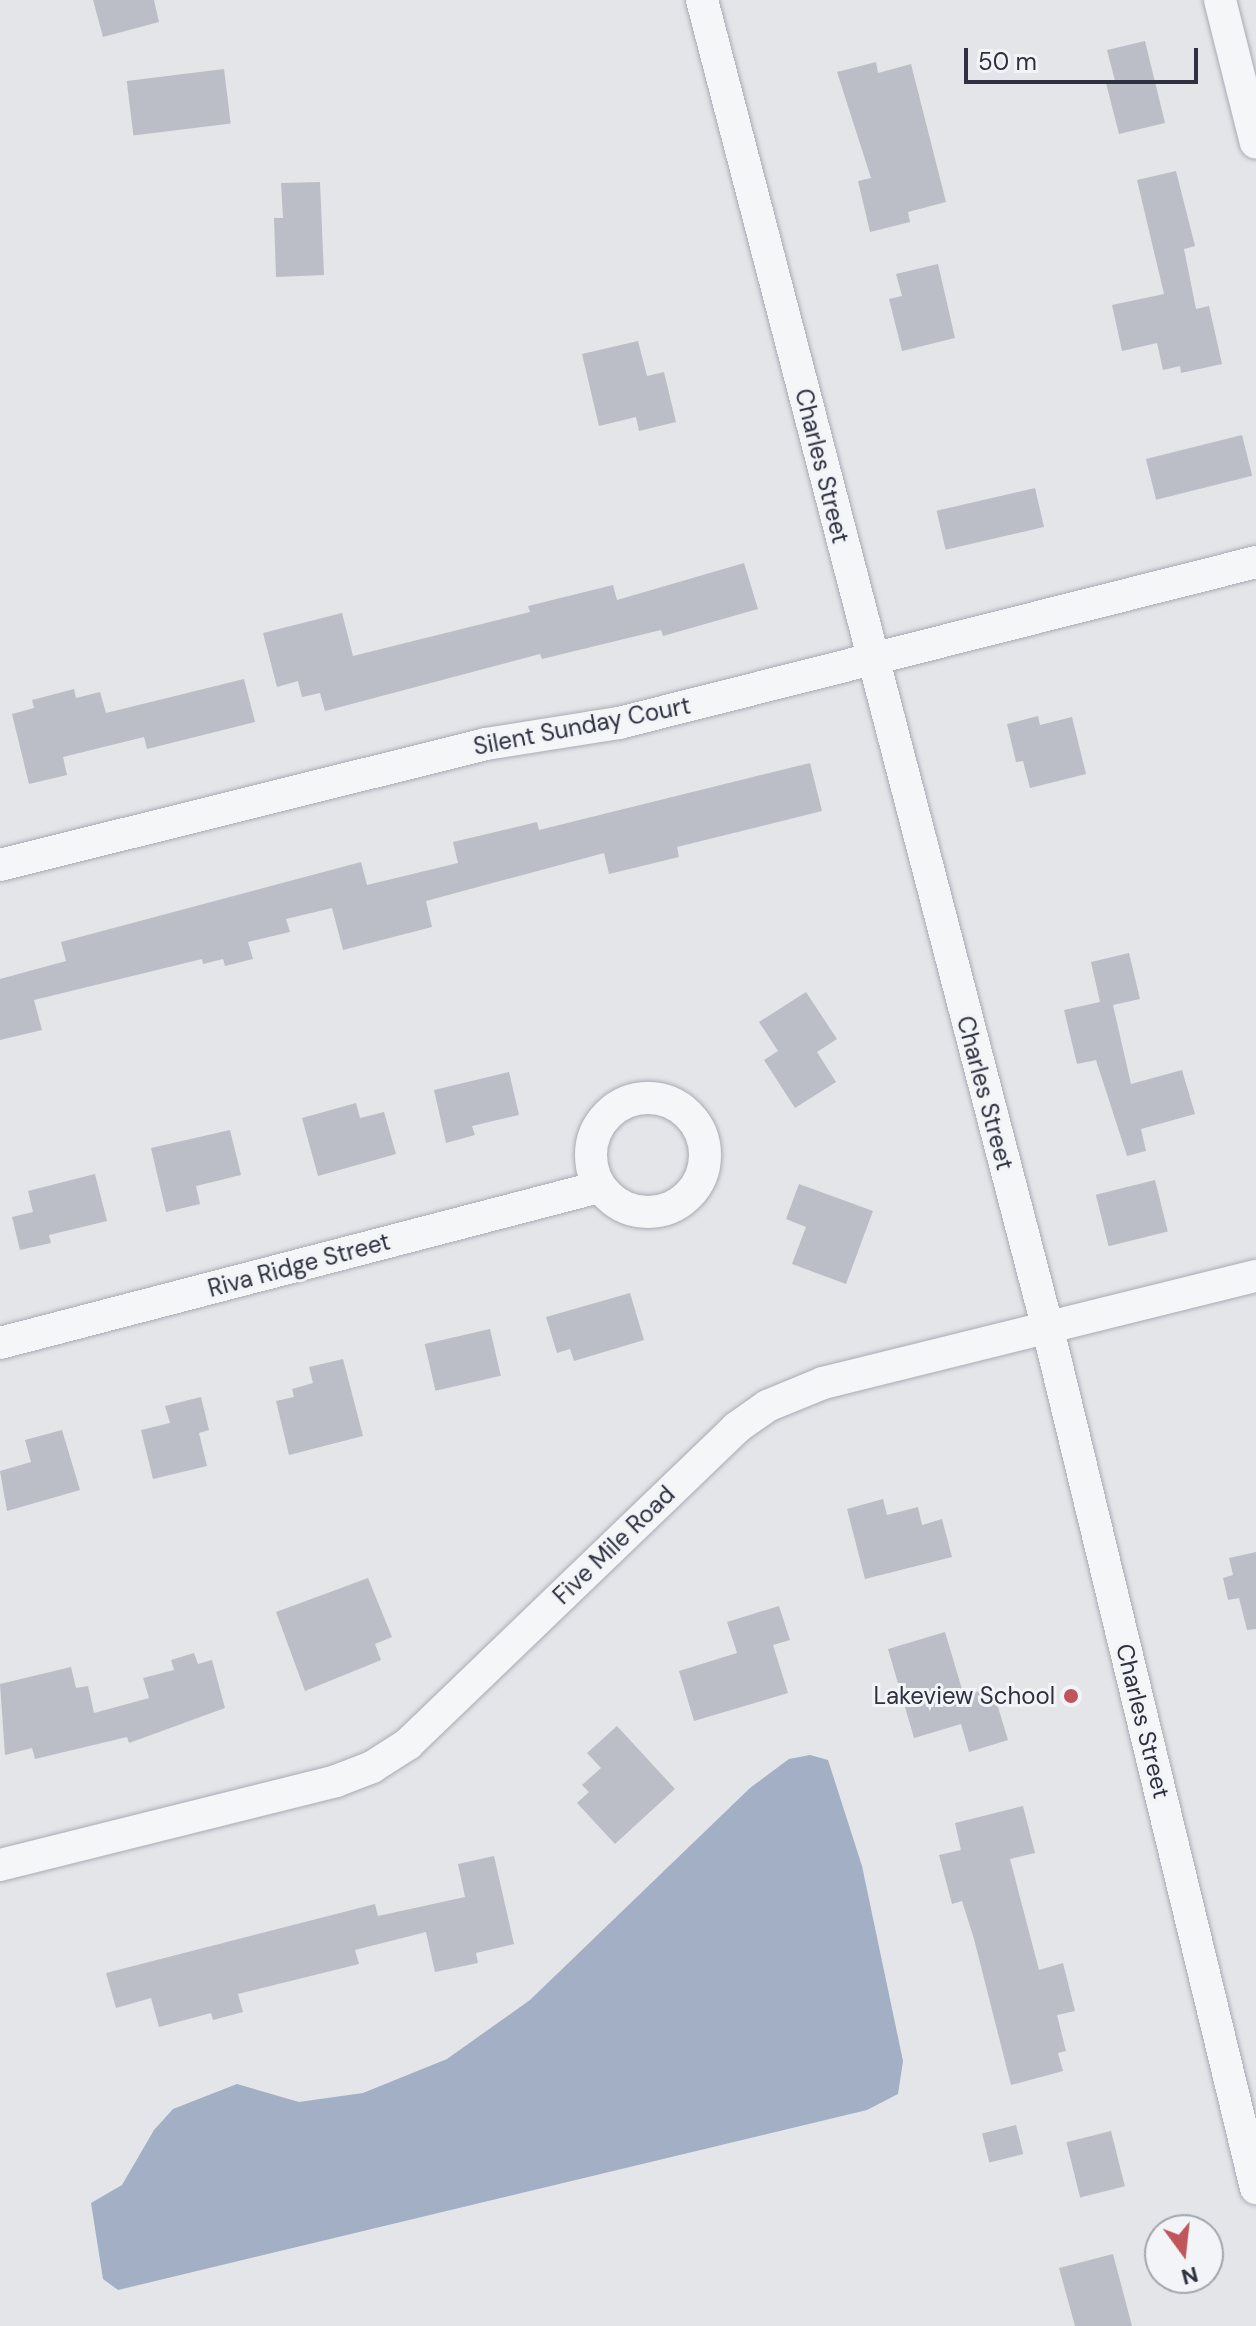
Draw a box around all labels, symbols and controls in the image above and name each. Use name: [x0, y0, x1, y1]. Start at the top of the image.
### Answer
scale bar: [968, 32, 1202, 82]
text: 50 m: [978, 46, 1037, 77]
street label: Charles Street: [789, 386, 855, 546]
street label: Silent Sunday Court: [471, 691, 693, 761]
street label: Charles Street: [951, 1013, 1019, 1173]
street label: Riva Ridge Street: [205, 1227, 393, 1303]
street label: Five Mile Road: [547, 1480, 681, 1610]
street label: Charles Street: [1110, 1641, 1176, 1801]
place label: Lakeview School: [873, 1682, 1055, 1710]
marker: Lakeview School: [1062, 1687, 1080, 1705]
north arrow: [1144, 2214, 1224, 2294]
text: N: [1178, 2260, 1201, 2292]

